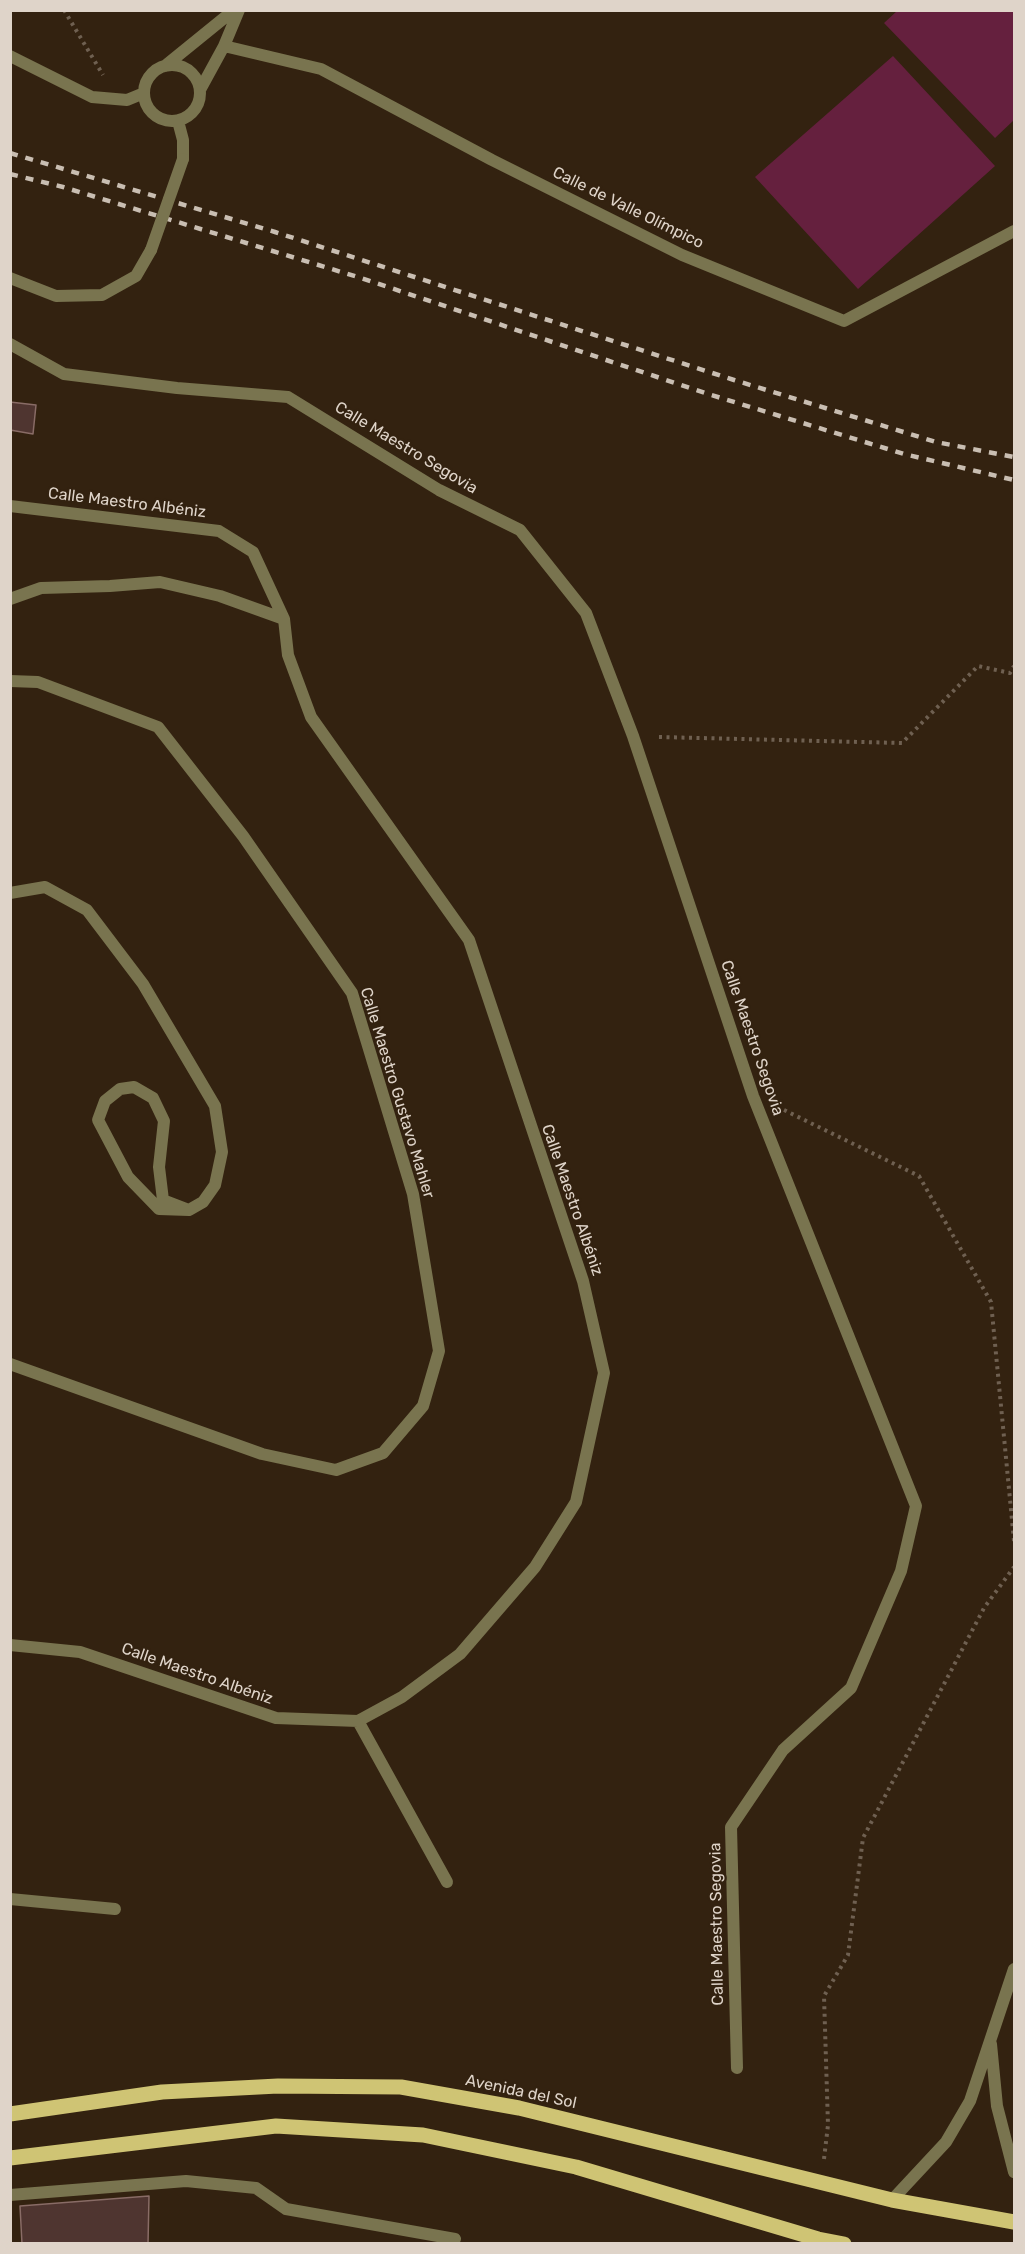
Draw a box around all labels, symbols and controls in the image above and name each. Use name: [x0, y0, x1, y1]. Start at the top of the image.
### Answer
street label: Calle de Valle Olímpico: [549, 163, 707, 253]
street label: Calle Maestro Segovia: [331, 398, 481, 498]
street label: Calle Maestro Albéniz: [47, 484, 207, 522]
street label: Calle Maestro Segovia: [716, 958, 788, 1118]
street label: Calle Maestro Gustavo Mahler: [356, 985, 438, 1201]
street label: Calle Maestro Albéniz: [537, 1122, 607, 1278]
street label: Calle Maestro Albéniz: [119, 1639, 275, 1709]
street label: Calle Maestro Segovia: [706, 1842, 728, 2006]
street label: Avenida del Sol: [464, 2071, 578, 2113]

